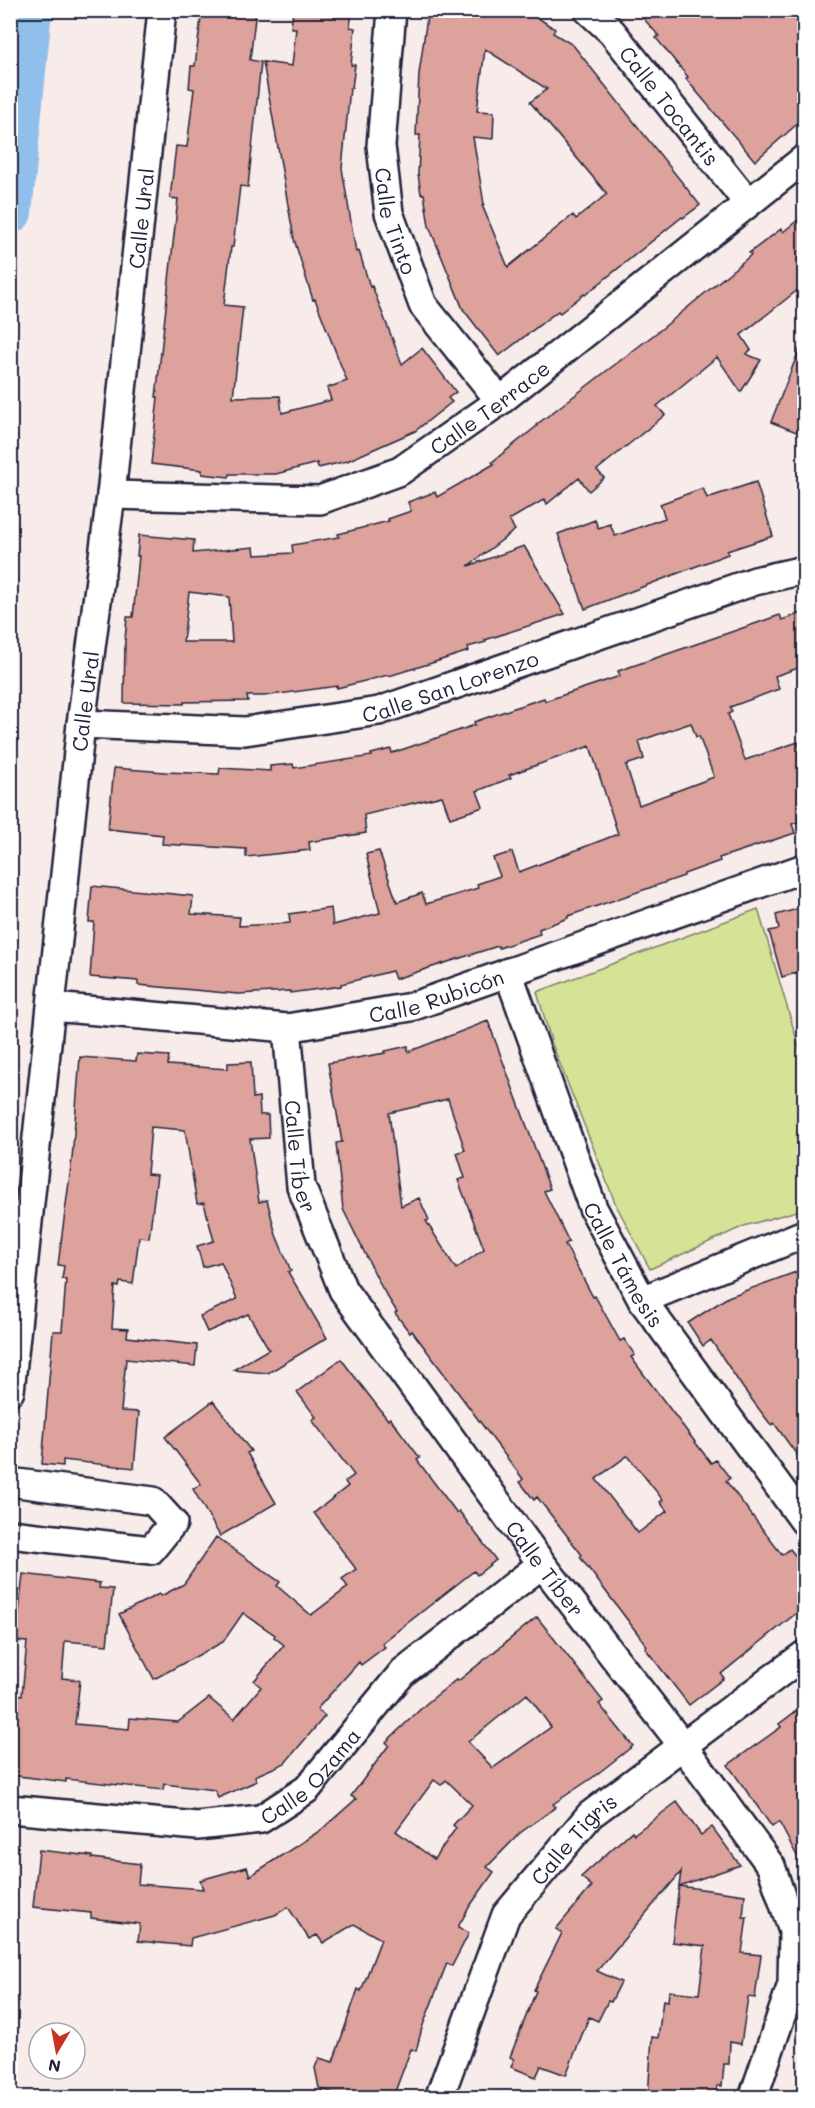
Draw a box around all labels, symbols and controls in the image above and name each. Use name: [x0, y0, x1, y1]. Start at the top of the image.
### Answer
street label: Calle Tocantis: [614, 40, 726, 170]
street label: Calle Ural: [121, 166, 159, 270]
street label: Calle Tinto: [370, 166, 424, 278]
street label: Calle Terrace: [424, 354, 555, 460]
street label: Calle San Lorenzo: [360, 643, 542, 727]
street label: Calle Ural: [65, 649, 104, 753]
street label: Calle Rubicón: [367, 962, 507, 1027]
street label: Calle Tíber: [280, 1099, 324, 1216]
street label: Calle Támesis: [578, 1197, 671, 1332]
street label: Calle Tíber: [501, 1515, 591, 1622]
street label: Calle Ozama: [254, 1722, 365, 1830]
street label: Calle Tigris: [524, 1787, 622, 1890]
north arrow: [27, 2021, 87, 2081]
text: N: [46, 2055, 62, 2078]

